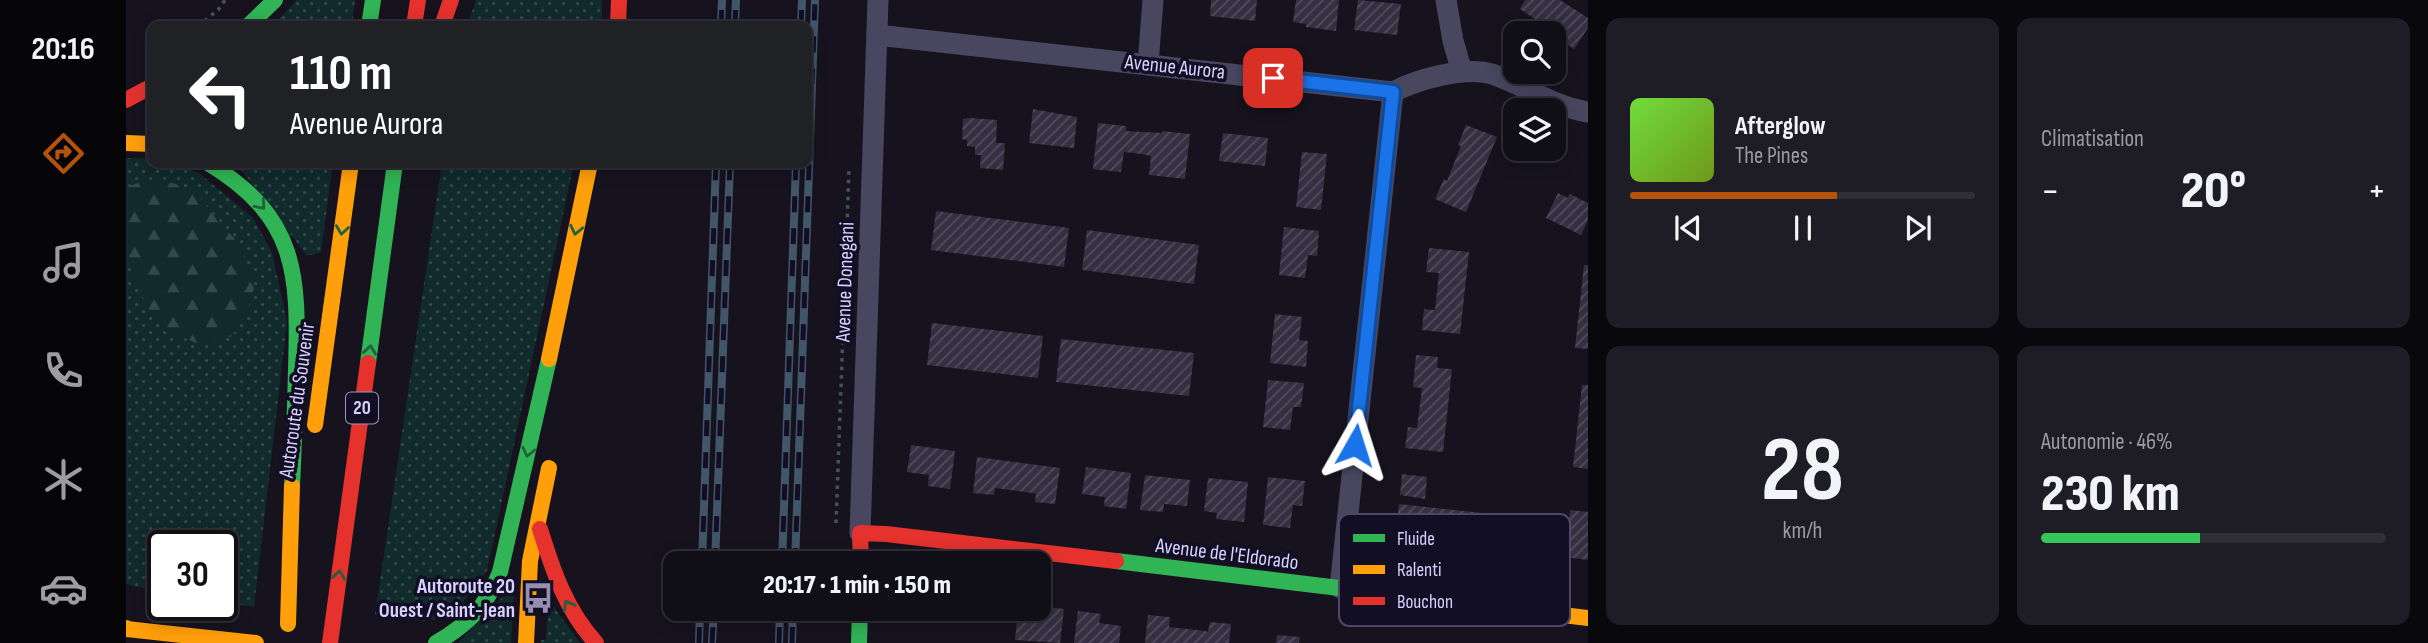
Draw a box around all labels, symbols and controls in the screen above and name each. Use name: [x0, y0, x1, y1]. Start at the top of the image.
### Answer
map controls: [1503, 21, 1566, 161]
button: search: [1503, 21, 1566, 84]
text: 20:16: [31, 30, 95, 69]
text: 110 m: [290, 45, 392, 104]
pin: [1243, 48, 1303, 108]
icon: left: [175, 49, 266, 140]
street label: Avenue Aurora: [1123, 49, 1226, 85]
icon: arrive: [1254, 59, 1292, 97]
button: layers: [1503, 98, 1566, 161]
text: Avenue Aurora: [290, 105, 443, 144]
text: Afterglow: [1735, 111, 1826, 142]
text: Climatisation: [2041, 125, 2144, 153]
icon: directions: [39, 129, 88, 178]
text: The Pines: [1735, 142, 1808, 170]
text: 20°: [2181, 160, 2246, 223]
text: −: [2041, 169, 2060, 214]
text: +: [2367, 169, 2386, 214]
one-way arrow: [253, 197, 265, 210]
icon: previous: [1669, 209, 1707, 247]
icon: pause: [1784, 209, 1822, 247]
icon: next: [1899, 209, 1937, 247]
street label: Avenue Donegani: [830, 221, 860, 344]
one-way arrow: [569, 224, 584, 236]
one-way arrow: [334, 225, 349, 236]
icon: music: [39, 238, 88, 287]
street label: Autoroute du Souvenir: [274, 321, 320, 480]
one-way arrow: [362, 344, 377, 356]
icon: phone: [39, 346, 88, 395]
road number: 20: [346, 392, 378, 424]
position arrow: [1318, 408, 1392, 482]
text: 28: [1761, 417, 1844, 526]
text: Autonomie · 46%: [2041, 428, 2173, 456]
one-way arrow: [522, 446, 537, 458]
icon: climate: [39, 455, 88, 504]
text: 230 km: [2041, 463, 2180, 526]
legend: [1339, 514, 1570, 626]
text: km/h: [1783, 517, 1822, 545]
text: Fluide: [1397, 528, 1435, 551]
speed limit sign: 30: [147, 530, 238, 621]
street label: Avenue de l'Eldorado: [1153, 533, 1300, 575]
text: Ralenti: [1397, 559, 1442, 582]
icon: car: [39, 564, 88, 613]
one-way arrow: [332, 570, 347, 581]
text: 20:17 · 1 min · 150 m: [763, 570, 951, 601]
place label: Autoroute 20 Ouest / Saint-Jean: [379, 574, 515, 623]
bus stop icon: Autoroute 20 Ouest / Saint-Jean: [521, 581, 555, 615]
text: Bouchon: [1397, 591, 1453, 614]
one-way arrow: [563, 600, 577, 612]

